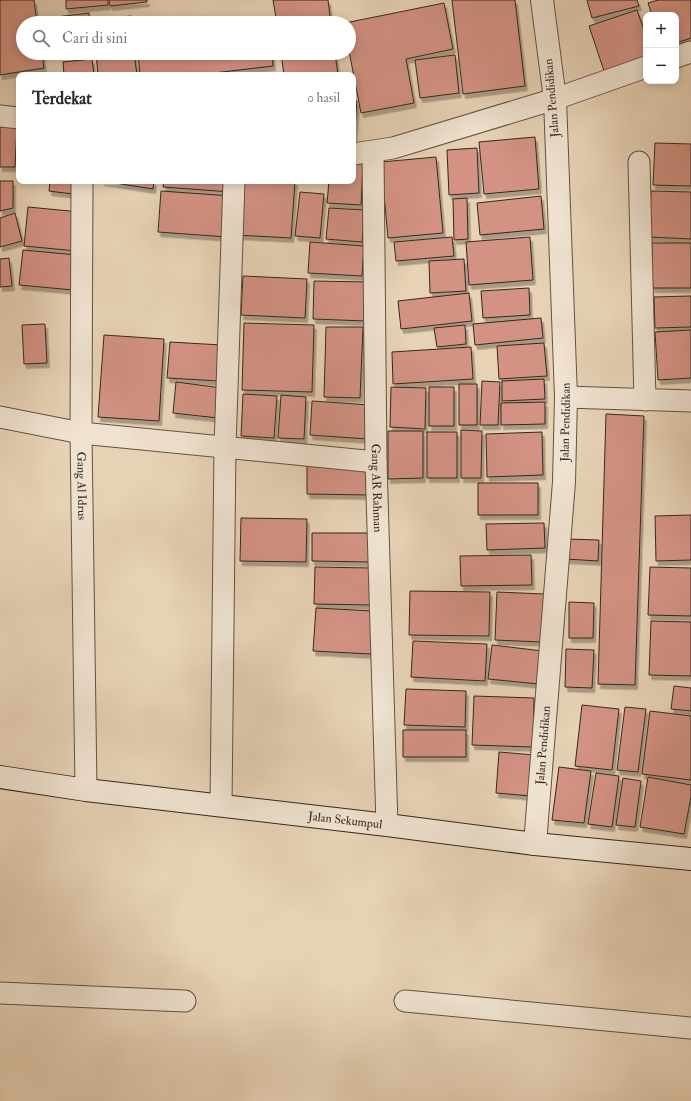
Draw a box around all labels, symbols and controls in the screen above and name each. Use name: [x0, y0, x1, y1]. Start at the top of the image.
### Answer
map controls: [643, 12, 679, 84]
button: +: [643, 12, 679, 48]
search box: [16, 16, 356, 60]
icon: search: [30, 27, 52, 49]
text: Cari di sini: [62, 29, 127, 48]
button: −: [643, 48, 679, 84]
street label: Jalan Pendidikan: [541, 58, 563, 139]
text: Terdekat: [32, 88, 92, 109]
text: 0 hasil: [307, 90, 340, 106]
street label: Jalan Pendidikan: [557, 382, 574, 463]
street label: Gang AR Rahman: [368, 444, 386, 533]
street label: Gang Al Idrus: [74, 452, 90, 520]
street label: Jalan Pendidikan: [532, 705, 554, 786]
street label: Jalan Sekumpul: [306, 808, 383, 832]

